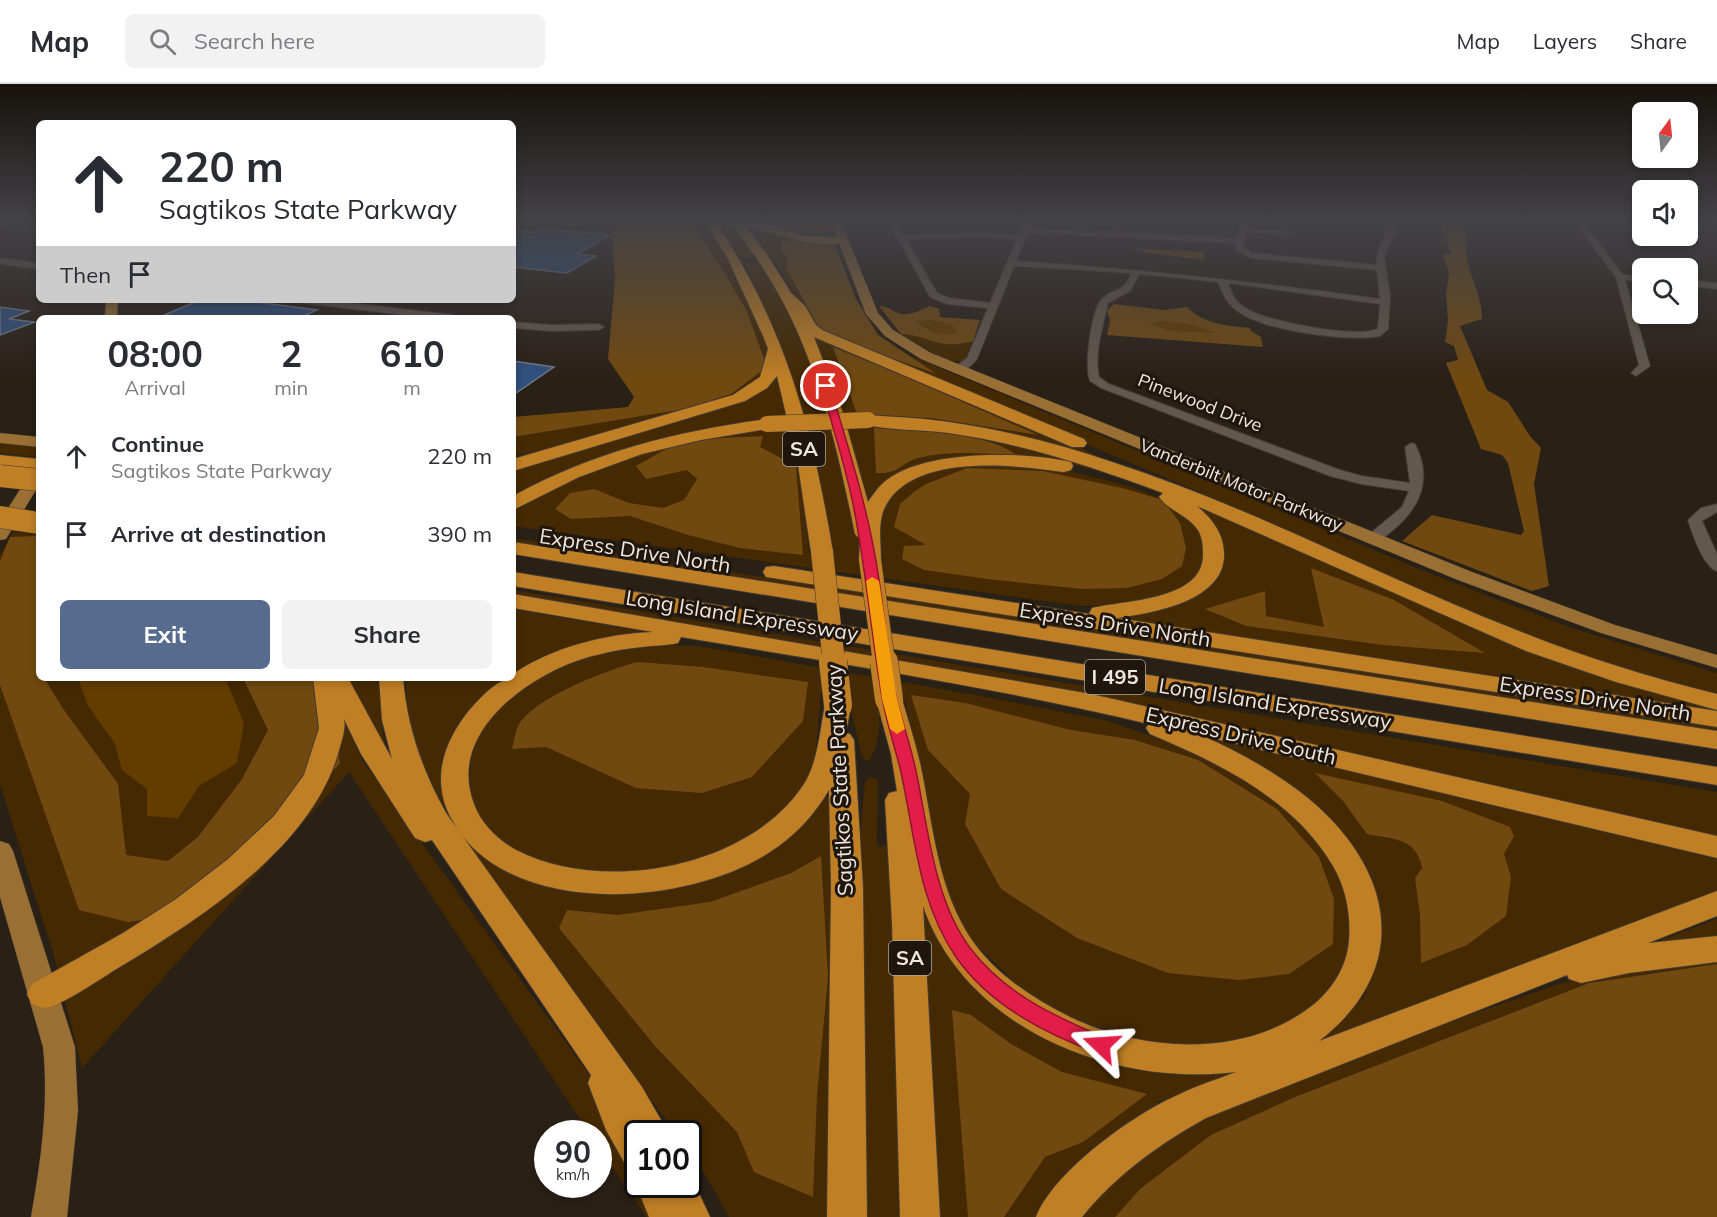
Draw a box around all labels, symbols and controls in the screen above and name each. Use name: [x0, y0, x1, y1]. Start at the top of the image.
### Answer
search box: [125, 14, 545, 68]
text: Map: [30, 24, 89, 59]
icon: search: [146, 25, 179, 58]
text: Search here: [194, 27, 315, 55]
text: Map: [1457, 28, 1500, 54]
text: Layers: [1533, 28, 1597, 54]
text: Share: [1630, 28, 1687, 54]
north arrow: [1632, 102, 1698, 168]
map controls: [1632, 102, 1698, 324]
text: 220 m: [159, 140, 284, 193]
icon: ahead: [60, 144, 138, 222]
button: sound: [1632, 180, 1698, 246]
text: Sagtikos State Parkway: [159, 192, 457, 226]
icon: arrive: [123, 258, 156, 291]
button: search: [1632, 258, 1698, 324]
text: Then: [60, 261, 111, 289]
text: 08:00: [107, 331, 203, 376]
text: 2: [280, 331, 302, 376]
text: 610: [380, 331, 445, 376]
pin: [800, 360, 851, 411]
street label: Pinewood Drive: [1135, 368, 1266, 437]
icon: arrive: [809, 369, 842, 402]
text: Arrival: [125, 375, 186, 400]
text: min: [274, 375, 308, 400]
text: m: [403, 375, 421, 400]
text: Continue: [111, 430, 204, 458]
road number: SA: [783, 432, 825, 466]
street label: Vanderbilt Motor Parkway: [1136, 433, 1347, 536]
icon: ahead: [60, 440, 93, 473]
text: 220 m: [427, 442, 492, 470]
text: Sagtikos State Parkway: [111, 458, 332, 483]
icon: arrive: [60, 518, 93, 551]
text: Arrive at destination: [111, 520, 326, 548]
text: 390 m: [427, 520, 492, 548]
street label: Express Drive North: [538, 522, 733, 578]
street label: Long Island Expressway: [624, 584, 860, 646]
street label: Express Drive North: [1018, 596, 1213, 652]
button: Exit: [60, 600, 270, 669]
button: Share: [282, 600, 492, 669]
road number: I 495: [1085, 660, 1145, 694]
street label: Sagtikos State Parkway: [820, 664, 858, 896]
street label: Express Drive North: [1498, 670, 1693, 726]
street label: Long Island Expressway: [1157, 672, 1393, 734]
street label: Express Drive South: [1144, 700, 1339, 770]
road number: SA: [889, 941, 931, 975]
position arrow: [1069, 1013, 1133, 1077]
speed limit sign: 100: [624, 1120, 702, 1198]
text: 90: [555, 1133, 591, 1171]
text: km/h: [556, 1165, 590, 1184]

